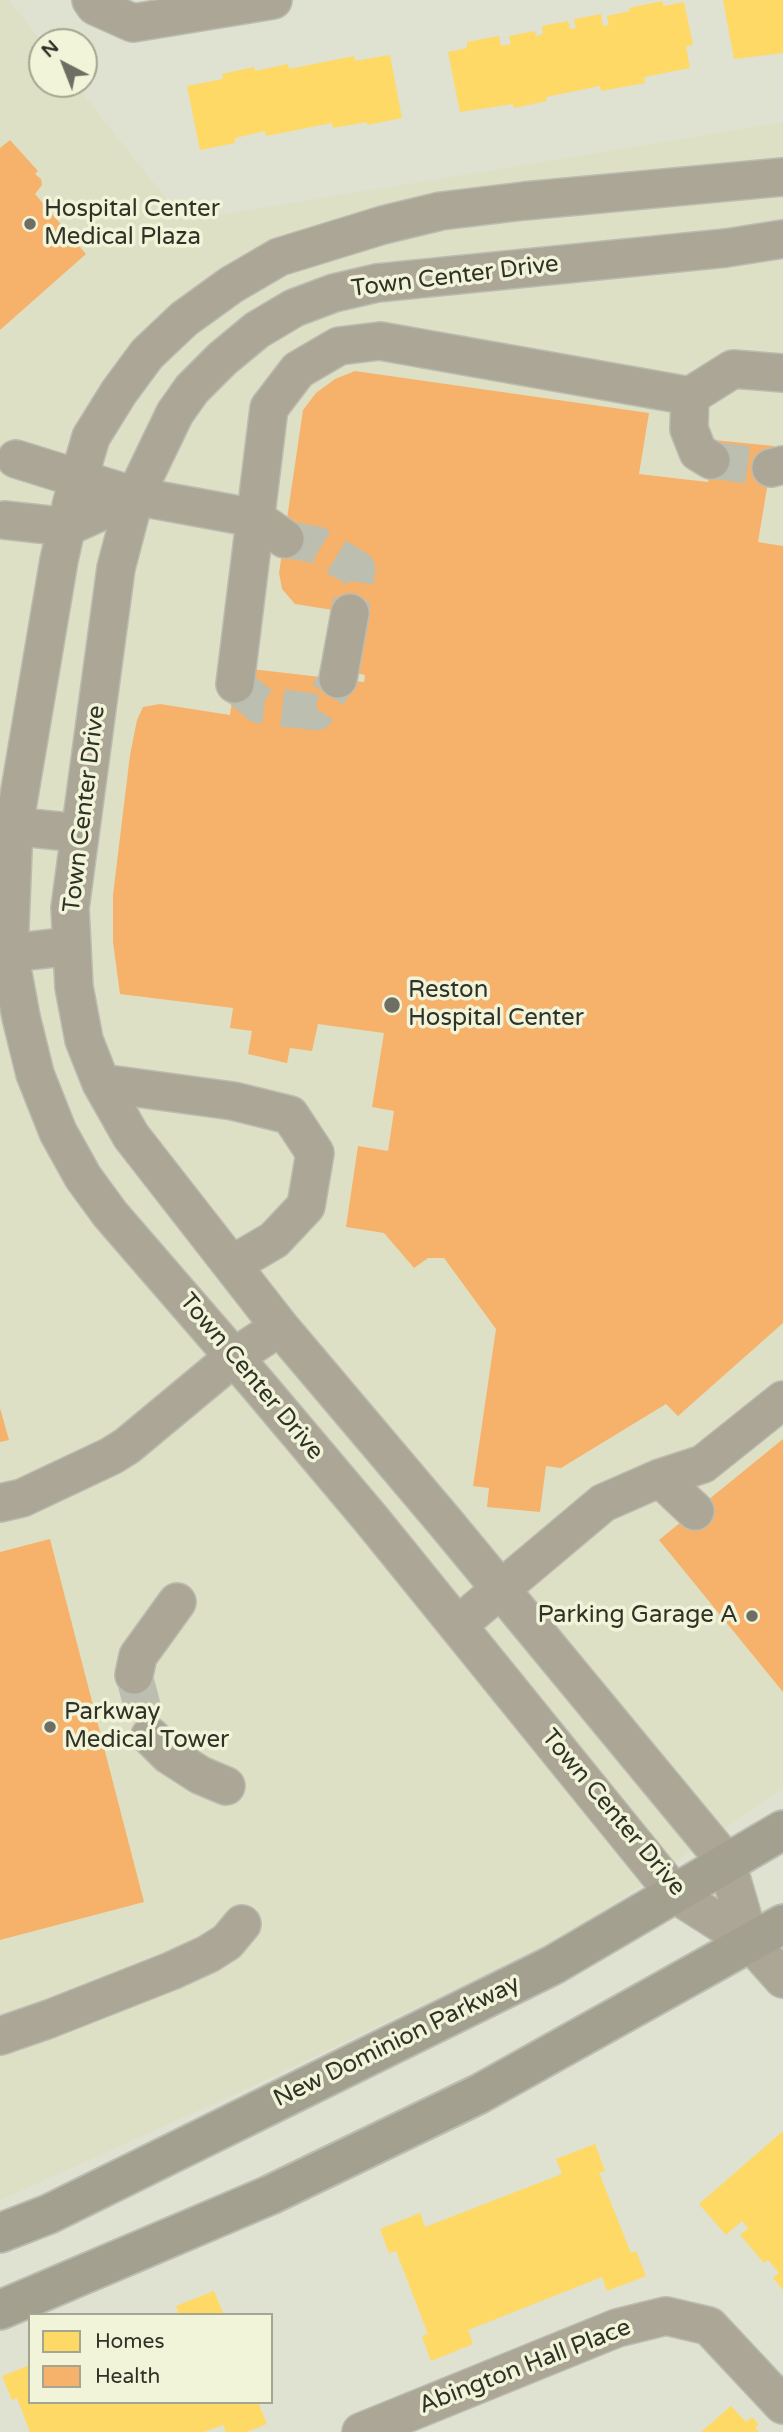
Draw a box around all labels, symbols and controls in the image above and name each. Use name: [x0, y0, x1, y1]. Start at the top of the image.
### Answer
north arrow: [28, 28, 98, 98]
text: N: [37, 36, 63, 62]
place label: Hospital Center Medical Plaza: [44, 196, 220, 252]
marker: Hospital Center Medical Plaza: [22, 216, 38, 232]
street label: Town Center Drive: [350, 250, 560, 304]
street label: Town Center Drive: [58, 704, 112, 914]
place label: Reston Hospital Center: [408, 977, 584, 1033]
marker: Reston Hospital Center: [382, 995, 402, 1015]
street label: Town Center Drive: [173, 1288, 329, 1466]
place label: Parking Garage A: [538, 1602, 738, 1630]
marker: Parking Garage A: [744, 1608, 760, 1624]
place label: Parkway Medical Tower: [64, 1699, 229, 1755]
marker: Parkway Medical Tower: [42, 1719, 58, 1735]
street label: Town Center Drive: [535, 1724, 691, 1902]
street label: New Dominion Parkway: [269, 1970, 525, 2114]
legend: [28, 2313, 273, 2404]
street label: Abington Hall Place: [415, 2313, 635, 2421]
text: Homes: [95, 2329, 165, 2354]
text: Health: [95, 2364, 160, 2389]

